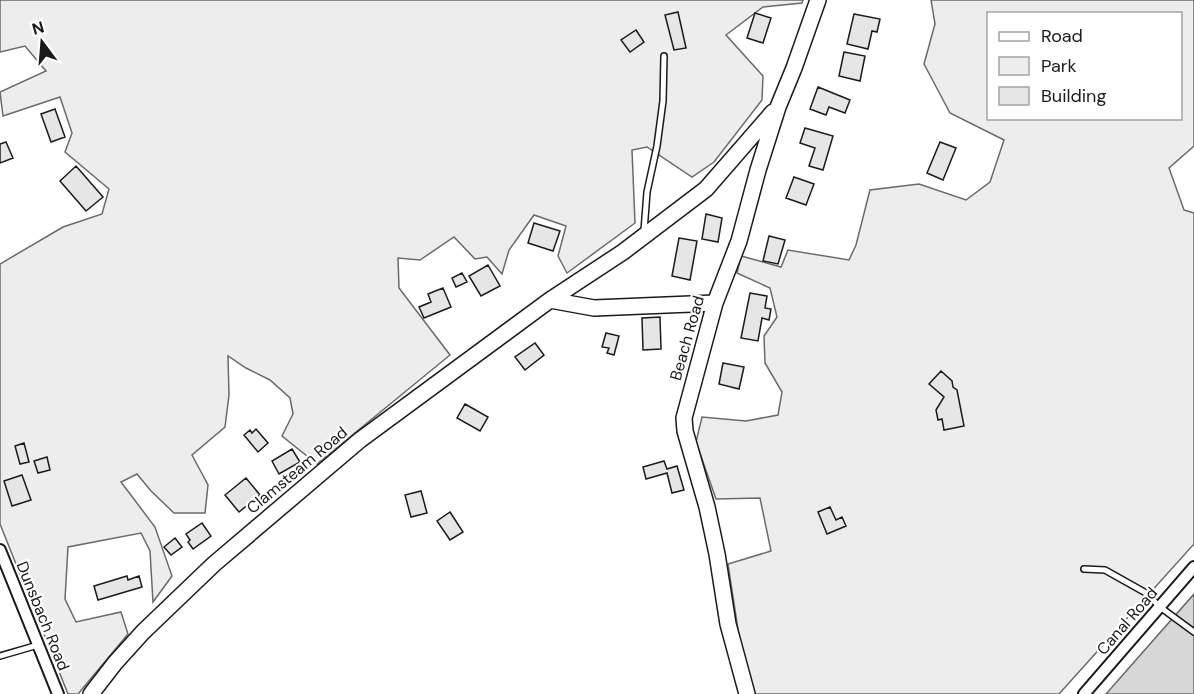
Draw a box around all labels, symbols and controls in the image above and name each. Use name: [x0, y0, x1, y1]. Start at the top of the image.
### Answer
north arrow: [12, 12, 72, 72]
legend: [987, 12, 1182, 120]
text: N: [29, 16, 47, 40]
text: Road: [1041, 24, 1083, 48]
text: Park: [1041, 54, 1077, 78]
text: Building: [1041, 84, 1106, 108]
street label: Beach Road: [665, 293, 709, 383]
street label: Clamsteam Road: [242, 422, 352, 518]
street label: Dunsbach Road: [12, 558, 74, 674]
street label: Canal Road: [1092, 583, 1162, 659]

